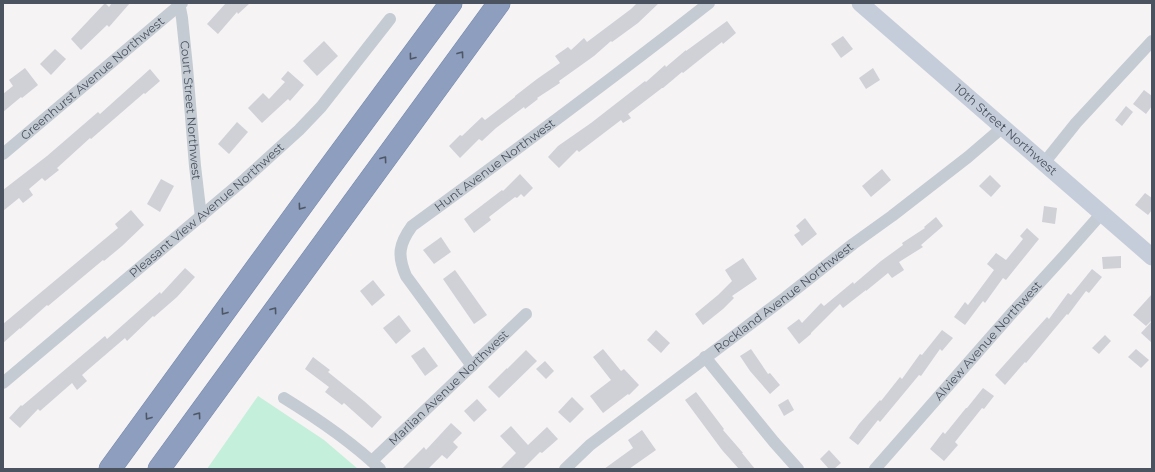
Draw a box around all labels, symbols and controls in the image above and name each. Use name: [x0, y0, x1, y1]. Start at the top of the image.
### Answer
street label: Greenhurst Avenue Northwest: [17, 13, 167, 143]
street label: Court Street Northwest: [177, 40, 205, 181]
one-way arrow: [457, 52, 464, 59]
one-way arrow: [409, 53, 416, 60]
street label: 10th Street Northwest: [951, 80, 1061, 178]
street label: Hunt Avenue Northwest: [431, 115, 558, 214]
street label: Pleasant View Avenue Northwest: [126, 139, 287, 281]
one-way arrow: [380, 156, 387, 163]
one-way arrow: [298, 203, 306, 210]
street label: Rockland Avenue Northwest: [711, 239, 856, 356]
street label: Alview Avenue Northwest: [931, 278, 1045, 403]
one-way arrow: [270, 307, 277, 314]
one-way arrow: [221, 308, 229, 315]
street label: Marlian Avenue Northwest: [385, 327, 512, 448]
one-way arrow: [193, 412, 200, 419]
one-way arrow: [146, 413, 153, 420]

